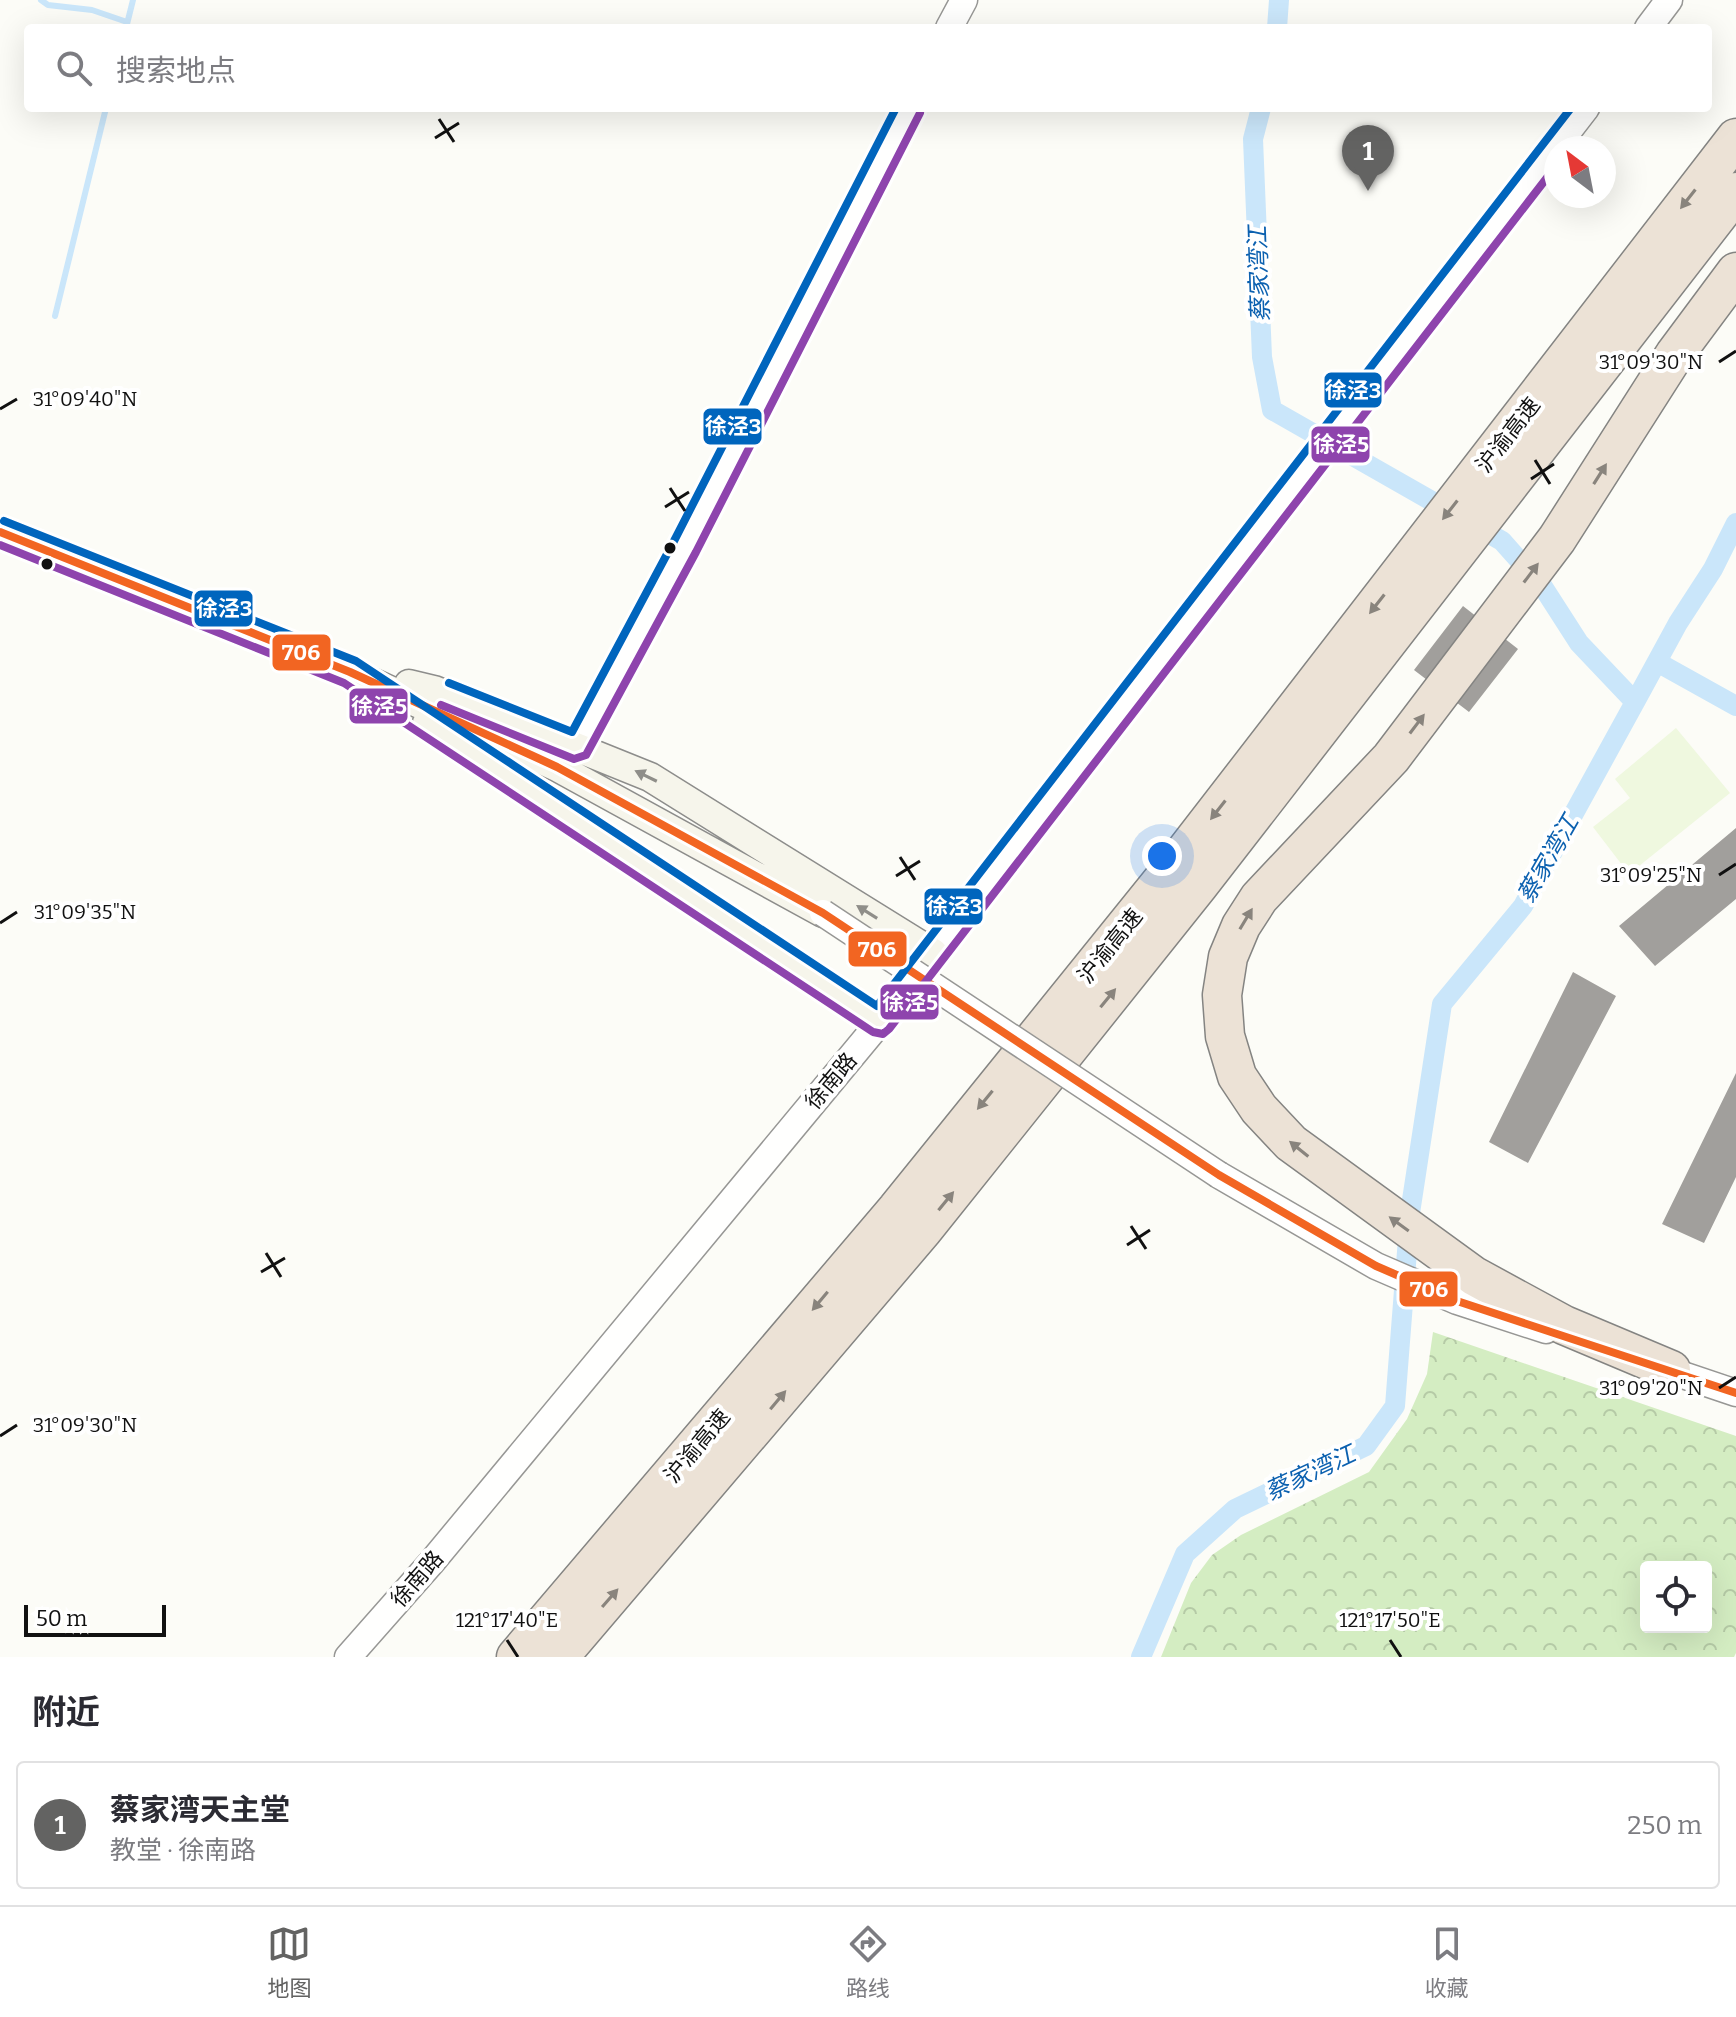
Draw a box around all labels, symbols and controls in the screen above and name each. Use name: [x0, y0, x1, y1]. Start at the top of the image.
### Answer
search box: [24, 24, 1712, 112]
icon: search: [52, 46, 96, 90]
text: 搜索地点: [116, 53, 236, 89]
pin: 1: [1342, 125, 1394, 191]
north arrow: [1544, 136, 1616, 208]
one-way arrow: [1681, 189, 1697, 209]
water label: 蔡家湾江: [1243, 223, 1275, 322]
text: 31°09'30"N: [1599, 350, 1703, 374]
line badge: 徐泾3: [1323, 371, 1383, 409]
text: 徐泾3: [1325, 377, 1381, 404]
text: 31°09'40"N: [33, 387, 138, 411]
street label: 沪渝高速: [1470, 392, 1546, 478]
line badge: 徐泾3: [702, 407, 763, 446]
text: 徐泾3: [705, 413, 761, 440]
line badge: 徐泾5: [1310, 425, 1371, 464]
text: 徐泾5: [1313, 431, 1369, 458]
one-way arrow: [1593, 463, 1607, 485]
one-way arrow: [1443, 499, 1459, 520]
unlabelled marker: [662, 540, 678, 556]
unlabelled marker: [39, 556, 55, 572]
one-way arrow: [1522, 563, 1538, 583]
line badge: 徐泾3: [193, 589, 254, 628]
one-way arrow: [1369, 594, 1386, 614]
text: 徐泾3: [196, 595, 252, 622]
line badge: 706: [271, 633, 332, 672]
text: 706: [282, 639, 320, 666]
line badge: 徐泾5: [348, 687, 409, 725]
text: 徐泾5: [351, 693, 407, 720]
one-way arrow: [1408, 714, 1424, 734]
one-way arrow: [634, 769, 657, 783]
one-way arrow: [1210, 800, 1226, 820]
water label: 蔡家湾江: [1512, 808, 1586, 908]
your location: [1142, 836, 1182, 876]
text: 31°09'25"N: [1600, 863, 1702, 887]
line badge: 徐泾3: [923, 887, 984, 926]
text: 徐泾3: [926, 893, 982, 920]
text: 31°09'35"N: [34, 900, 136, 924]
street label: 沪渝高速: [1072, 903, 1148, 989]
one-way arrow: [856, 905, 878, 919]
one-way arrow: [1239, 908, 1253, 930]
line badge: 706: [847, 930, 908, 968]
text: 706: [858, 936, 896, 963]
line badge: 徐泾5: [879, 983, 940, 1021]
one-way arrow: [1099, 988, 1116, 1008]
text: 徐泾5: [882, 989, 938, 1016]
street label: 徐南路: [799, 1047, 863, 1115]
one-way arrow: [977, 1090, 994, 1110]
one-way arrow: [1289, 1141, 1310, 1158]
one-way arrow: [937, 1191, 954, 1211]
one-way arrow: [1388, 1216, 1410, 1232]
line badge: 706: [1398, 1270, 1459, 1308]
text: 706: [1410, 1276, 1448, 1303]
one-way arrow: [812, 1290, 829, 1310]
text: 31°09'20"N: [1599, 1376, 1703, 1400]
one-way arrow: [769, 1390, 786, 1410]
street label: 沪渝高速: [658, 1404, 736, 1488]
text: 31°09'30"N: [33, 1413, 137, 1437]
water label: 蔡家湾江: [1261, 1439, 1362, 1506]
street label: 徐南路: [385, 1545, 449, 1613]
map controls: [1640, 1561, 1712, 1633]
button: locate: [1640, 1561, 1712, 1633]
one-way arrow: [601, 1589, 618, 1609]
scale bar: [24, 1601, 166, 1637]
text: 50 m: [36, 1605, 87, 1632]
text: 121°17'40"E: [456, 1608, 558, 1632]
text: 121°17'50"E: [1339, 1608, 1441, 1632]
text: 附近: [32, 1692, 100, 1733]
text: 蔡家湾天主堂: [110, 1792, 290, 1828]
text: 1: [54, 1810, 66, 1841]
text: 250 m: [1627, 1810, 1702, 1841]
text: 教堂 · 徐南路: [110, 1835, 256, 1866]
tab: 地图: [267, 1922, 311, 2002]
tab: 路线: [846, 1922, 890, 2002]
tab: 收藏: [1425, 1922, 1469, 2002]

